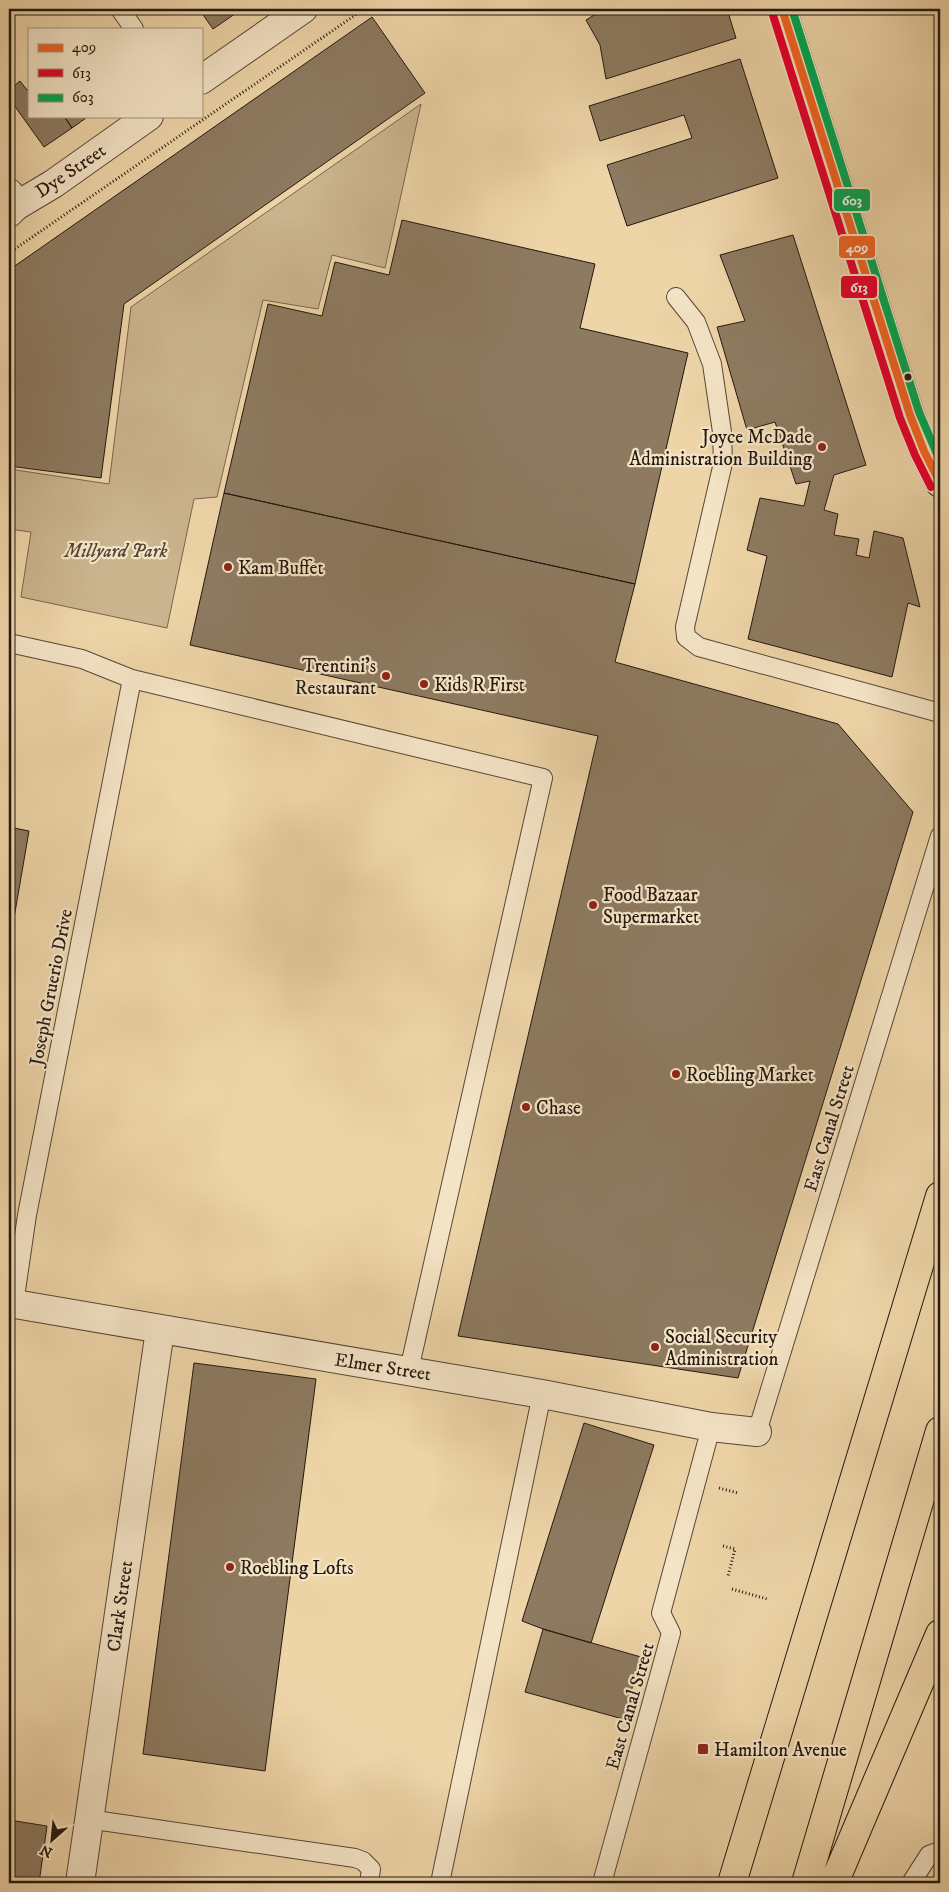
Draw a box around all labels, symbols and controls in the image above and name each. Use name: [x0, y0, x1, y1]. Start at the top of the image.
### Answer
legend: [28, 28, 202, 118]
text: 409: [72, 38, 96, 57]
text: 613: [72, 64, 91, 83]
text: 603: [72, 88, 93, 107]
street label: Dye Street: [31, 139, 110, 203]
line badge: 603: [833, 188, 871, 212]
text: 603: [842, 192, 862, 210]
line badge: 409: [838, 235, 876, 259]
text: 409: [845, 239, 868, 257]
line badge: 613: [840, 275, 878, 299]
text: 613: [850, 279, 868, 297]
unlabelled marker: [903, 372, 913, 382]
place label: Joyce McDade Administration Building: [629, 426, 813, 471]
marker: Joyce McDade Administration Building: [816, 441, 828, 453]
park label: Millyard Park: [63, 540, 167, 563]
place label: Kam Buffet: [238, 557, 324, 580]
marker: Kam Buffet: [222, 561, 234, 573]
place label: Trentini's Restaurant: [295, 655, 376, 700]
marker: Trentini's Restaurant: [380, 670, 392, 682]
place label: Kids R First: [434, 674, 525, 697]
marker: Kids R First: [418, 678, 430, 690]
place label: Food Bazaar Supermarket: [603, 884, 699, 929]
marker: Food Bazaar Supermarket: [587, 899, 599, 911]
street label: Joseph Gruerio Drive: [25, 907, 78, 1070]
street label: East Canal Street: [799, 1062, 860, 1195]
place label: Roebling Market: [686, 1064, 814, 1087]
marker: Roebling Market: [670, 1068, 682, 1080]
place label: Chase: [536, 1097, 581, 1120]
marker: Chase: [520, 1101, 532, 1113]
place label: Social Security Administration: [665, 1326, 778, 1371]
marker: Social Security Administration: [649, 1341, 661, 1353]
street label: Elmer Street: [333, 1349, 433, 1386]
place label: Roebling Lofts: [240, 1557, 354, 1580]
street label: Clark Street: [103, 1559, 138, 1653]
marker: Roebling Lofts: [224, 1561, 236, 1573]
street label: East Canal Street: [601, 1640, 660, 1773]
place label: Hamilton Avenue: [714, 1739, 847, 1762]
marker: Hamilton Avenue: [696, 1742, 710, 1756]
north arrow: [28, 1814, 78, 1864]
text: N: [37, 1840, 56, 1861]

